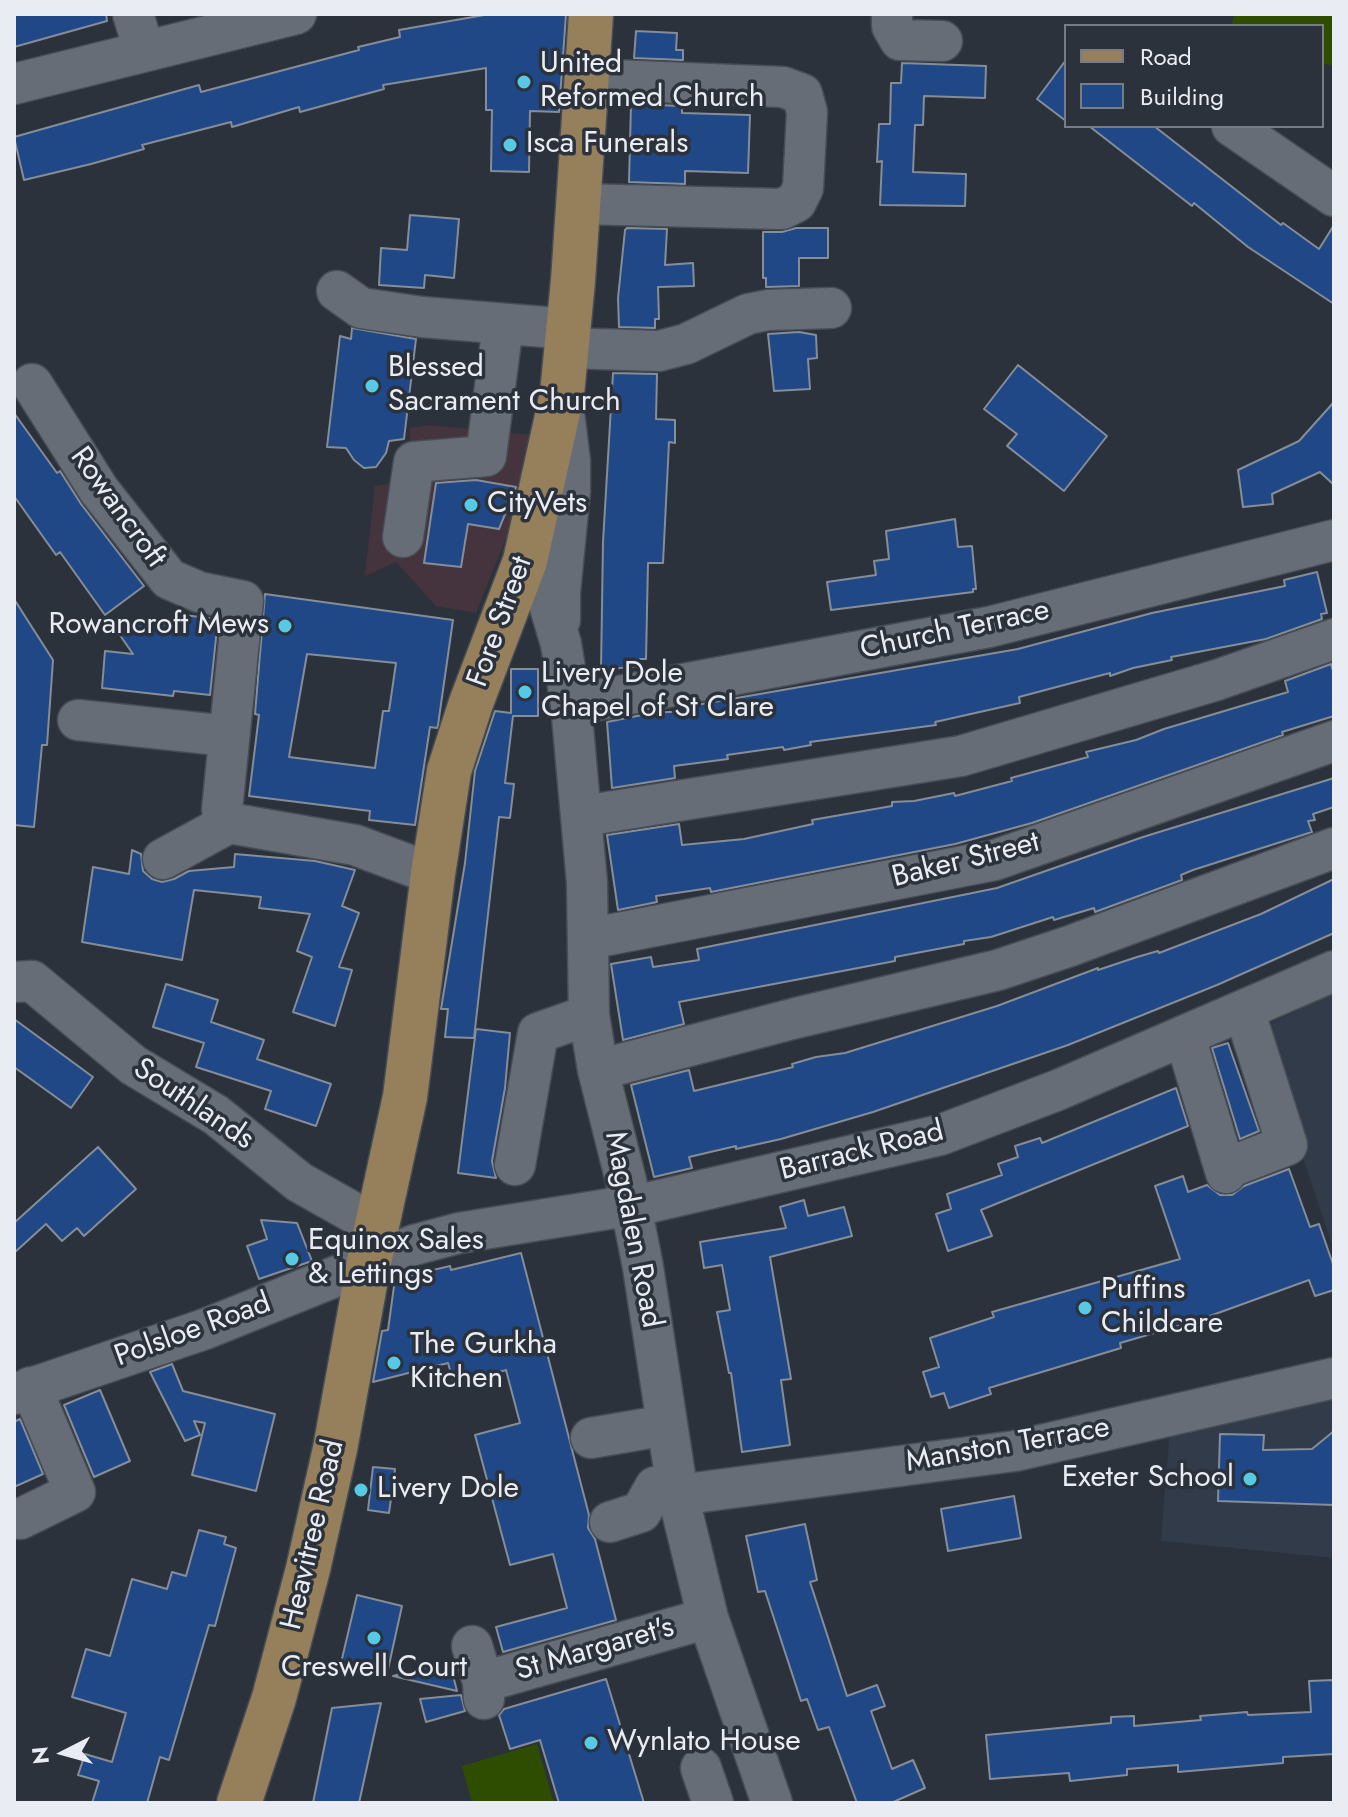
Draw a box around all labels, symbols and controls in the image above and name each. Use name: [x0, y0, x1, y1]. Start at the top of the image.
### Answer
legend: [1064, 24, 1324, 128]
text: Road: [1140, 39, 1192, 74]
place label: United Reformed Church: [540, 47, 764, 118]
marker: United Reformed Church: [515, 73, 533, 91]
text: Building: [1140, 79, 1224, 114]
place label: Isca Funerals: [526, 127, 688, 163]
marker: Isca Funerals: [501, 136, 519, 154]
place label: Blessed Sacrament Church: [388, 351, 621, 422]
marker: Blessed Sacrament Church: [363, 377, 381, 395]
street label: Rowancroft: [61, 441, 173, 575]
place label: CityVets: [487, 487, 587, 523]
marker: CityVets: [462, 496, 480, 514]
street label: Fore Street: [461, 552, 541, 692]
street label: Church Terrace: [857, 593, 1053, 669]
place label: Rowancroft Mews: [49, 608, 269, 644]
marker: Rowancroft Mews: [276, 617, 294, 635]
place label: Livery Dole Chapel of St Clare: [541, 657, 774, 728]
marker: Livery Dole Chapel of St Clare: [516, 683, 534, 701]
street label: Baker Street: [889, 825, 1043, 897]
street label: Southlands: [126, 1052, 260, 1158]
street label: Barrack Road: [776, 1114, 948, 1190]
street label: Magdalen Road: [595, 1129, 669, 1331]
place label: Equinox Sales & Lettings: [308, 1224, 484, 1294]
marker: Equinox Sales & Lettings: [283, 1250, 301, 1268]
place label: Puffins Childcare: [1101, 1273, 1223, 1344]
street label: Polsloe Road: [110, 1286, 276, 1376]
marker: Puffins Childcare: [1076, 1299, 1094, 1317]
place label: The Gurkha Kitchen: [410, 1328, 557, 1398]
marker: The Gurkha Kitchen: [385, 1354, 403, 1372]
street label: Manston Terrace: [903, 1410, 1113, 1482]
street label: Heavitree Road: [275, 1437, 353, 1633]
place label: Exeter School: [1062, 1461, 1234, 1497]
marker: Exeter School: [1241, 1470, 1259, 1488]
place label: Livery Dole: [377, 1472, 519, 1508]
marker: Livery Dole: [352, 1481, 370, 1499]
street label: St Margaret's: [512, 1610, 678, 1690]
marker: Creswell Court: [365, 1629, 383, 1647]
place label: Creswell Court: [281, 1651, 467, 1687]
north arrow: [24, 1713, 104, 1793]
place label: Wynlato House: [607, 1725, 801, 1761]
marker: Wynlato House: [582, 1734, 600, 1752]
text: N: [23, 1745, 57, 1766]

